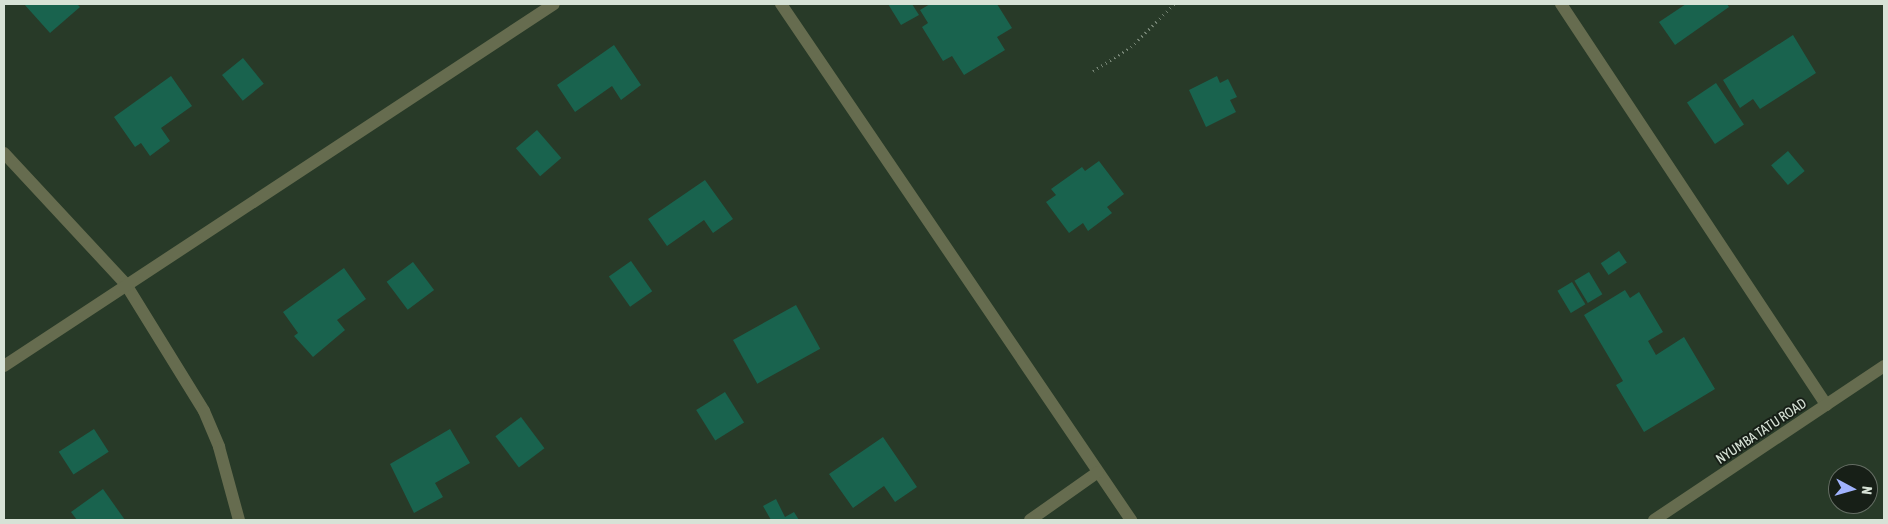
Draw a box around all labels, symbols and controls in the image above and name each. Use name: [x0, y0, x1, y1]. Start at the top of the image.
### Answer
street label: NYUMBA TATU ROAD: [1713, 395, 1809, 467]
north arrow: [1828, 464, 1878, 514]
text: N: [1859, 486, 1875, 495]

